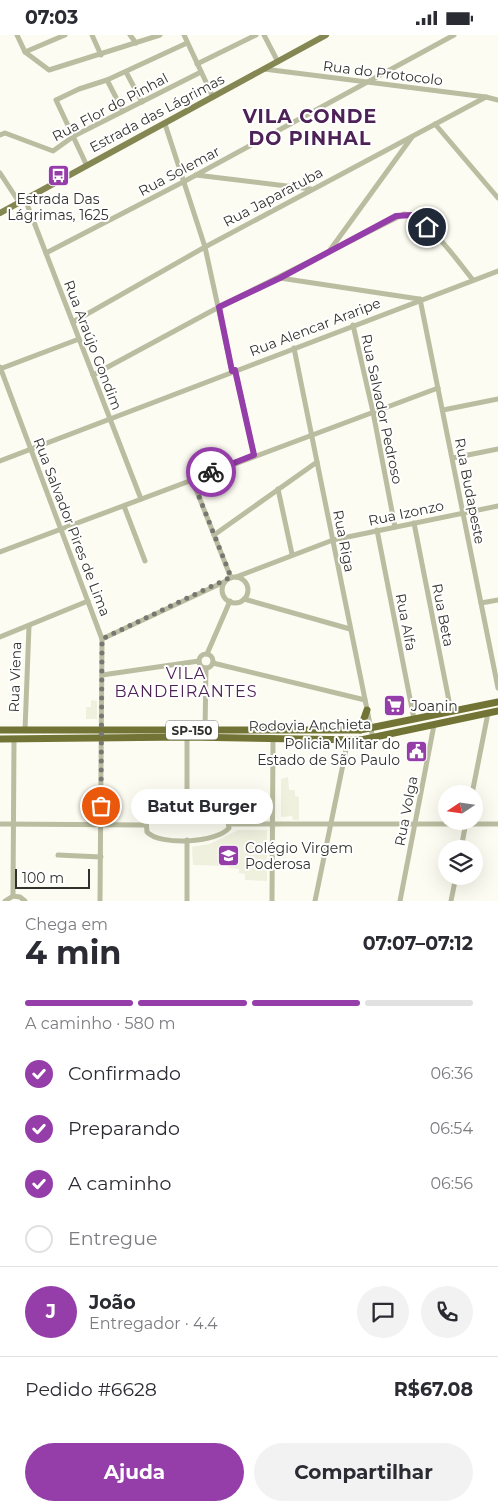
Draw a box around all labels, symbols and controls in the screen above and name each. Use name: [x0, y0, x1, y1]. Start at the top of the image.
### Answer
text: 07:03: [25, 6, 78, 29]
street label: Rua do Protocolo: [322, 57, 444, 89]
street label: Rua Flor do Pinhal: [49, 69, 171, 145]
street label: Estrada das Lágrimas: [87, 70, 228, 156]
district label: VILA CONDE DO PINHAL: [242, 105, 377, 150]
street label: Rua Solemar: [135, 142, 223, 200]
street label: Rua Japaratuba: [220, 163, 326, 231]
bus stop icon: Estrada Das Lágrimas, 1625: [46, 164, 70, 188]
place label: Estrada Das Lágrimas, 1625: [7, 190, 109, 224]
pin: [406, 206, 448, 248]
icon: home: [413, 213, 441, 241]
street label: Rua Araújo Gondim: [60, 278, 126, 412]
street label: Rua Alencar Araripe: [247, 294, 383, 360]
street label: Rua Salvador Pedroso: [357, 332, 407, 486]
street label: Rua Salvador Pires de Lima: [30, 435, 114, 619]
street label: Rua Budapeste: [451, 436, 489, 546]
courier: [186, 447, 236, 497]
icon: bike: [197, 458, 225, 486]
street label: Rua Izonzo: [367, 496, 446, 530]
street label: Rua Riga: [329, 508, 359, 574]
street label: Rua Beta: [428, 582, 458, 648]
street label: Rua Alfa: [392, 592, 420, 652]
street label: Rua Viena: [5, 641, 25, 713]
district label: VILA BANDEIRANTES: [114, 664, 258, 701]
supermarket icon: Joanin: [383, 694, 407, 718]
place label: Joanin: [410, 697, 458, 715]
street label: Rodovia Anchieta: [248, 715, 372, 735]
road number: SP-150: [166, 721, 218, 739]
place label: Policia Militar do Estado de São Paulo: [257, 735, 400, 769]
public building icon: Policia Militar do Estado de São Paulo: [404, 740, 428, 764]
street label: Rua Volga: [390, 775, 422, 847]
pin: [80, 785, 122, 827]
north arrow: [438, 785, 482, 830]
map controls: [438, 785, 483, 885]
callout: Batut Burger: [131, 789, 274, 823]
icon: bag: [87, 792, 115, 820]
text: Batut Burger: [147, 797, 257, 816]
place label: Colégio Virgem Poderosa: [245, 839, 353, 873]
button: layers: [438, 840, 483, 885]
school or university icon: Colégio Virgem Poderosa: [217, 844, 241, 868]
scale bar: [15, 866, 90, 889]
text: 100 m: [22, 869, 64, 887]
text: Chega em: [25, 915, 108, 934]
text: 07:07–07:12: [363, 932, 473, 955]
text: 4 min: [25, 933, 121, 972]
text: A caminho · 580 m: [25, 1014, 176, 1033]
icon: check: [25, 1060, 53, 1088]
text: Confirmado: [68, 1062, 181, 1085]
text: 06:36: [431, 1064, 473, 1083]
icon: check: [25, 1115, 53, 1143]
text: Preparando: [68, 1117, 180, 1140]
text: 06:54: [430, 1119, 473, 1138]
icon: check: [25, 1170, 53, 1198]
text: A caminho: [68, 1172, 171, 1195]
text: 06:56: [430, 1174, 473, 1193]
text: Entregue: [68, 1227, 157, 1250]
button: chat: [357, 1286, 409, 1338]
button: phone: [421, 1286, 473, 1338]
text: João: [89, 1291, 136, 1314]
text: J: [46, 1300, 56, 1323]
text: Entregador · 4.4: [89, 1314, 218, 1333]
text: Pedido #6628: [25, 1378, 157, 1401]
text: R$67.08: [394, 1378, 473, 1401]
button: Ajuda: [25, 1443, 244, 1501]
button: Compartilhar: [254, 1443, 473, 1501]

